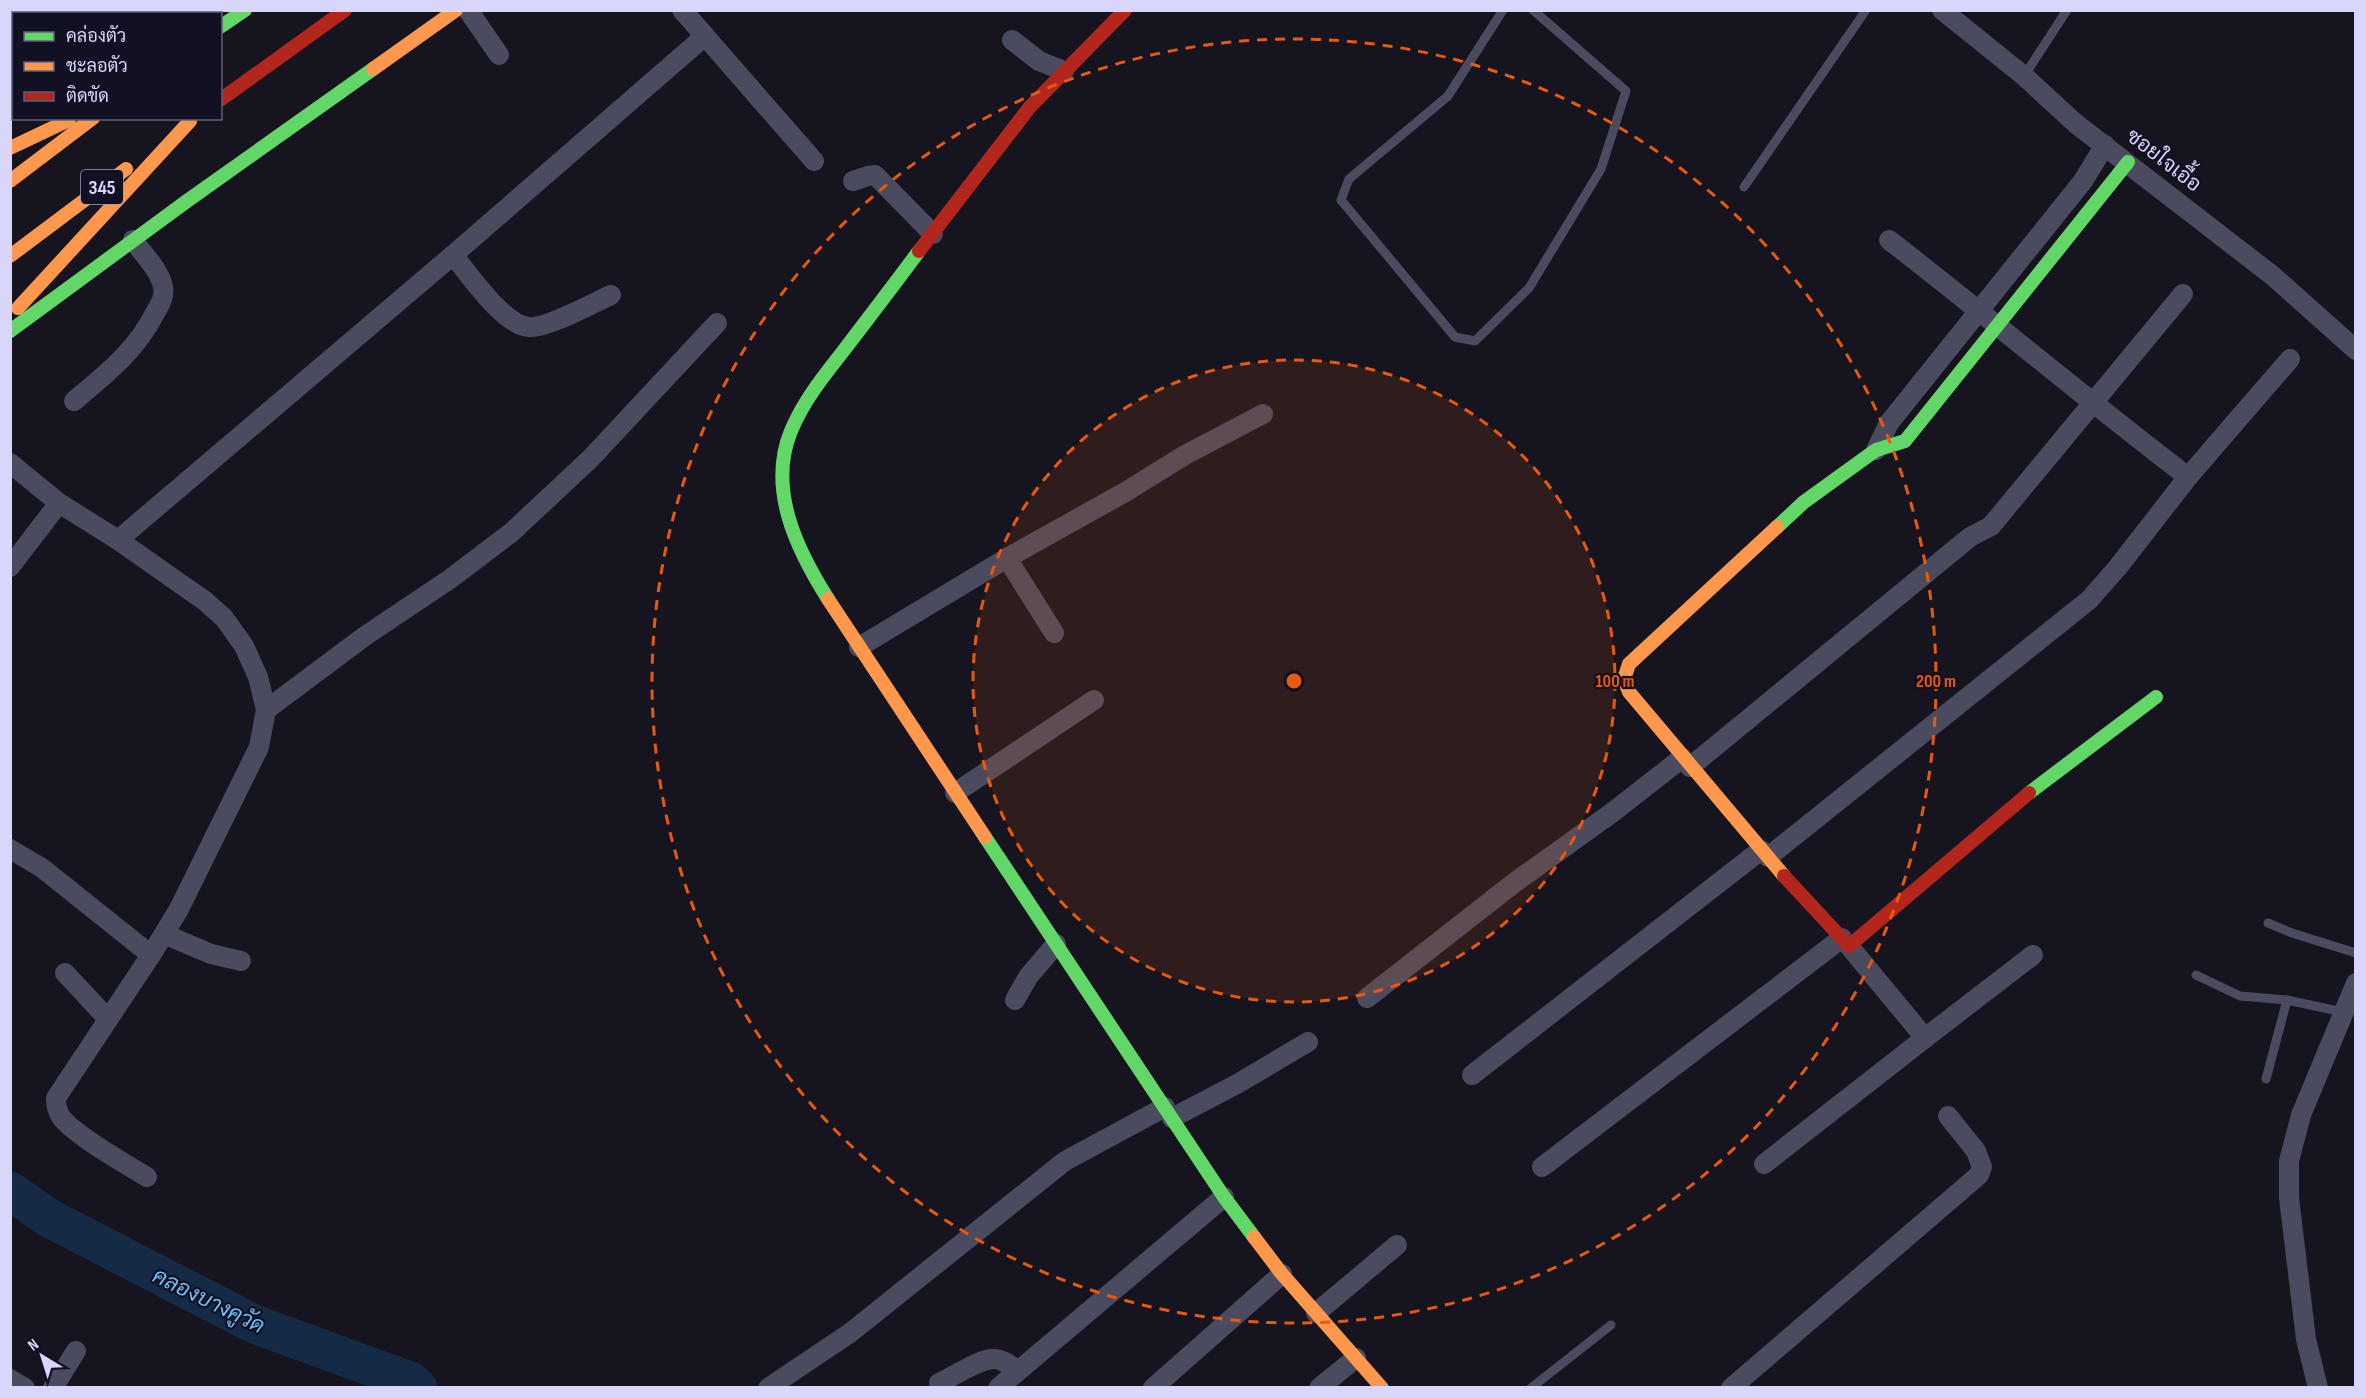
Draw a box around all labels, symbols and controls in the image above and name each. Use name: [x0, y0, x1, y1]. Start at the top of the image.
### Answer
legend: [12, 12, 222, 120]
text: คล่องตัว: [66, 24, 126, 47]
text: ชะลอตัว: [66, 55, 128, 77]
text: ติดขัด: [66, 85, 109, 107]
street label: ซอยใจเอื้อ: [2121, 117, 2211, 197]
road number: 345: [81, 170, 123, 204]
centre of rings: [1284, 671, 1304, 691]
text: 100 m: [1596, 671, 1635, 692]
text: 200 m: [1916, 671, 1956, 692]
water label: คลองบางคูวัด: [147, 1262, 269, 1341]
north arrow: [12, 1326, 72, 1386]
text: N: [24, 1335, 43, 1355]

